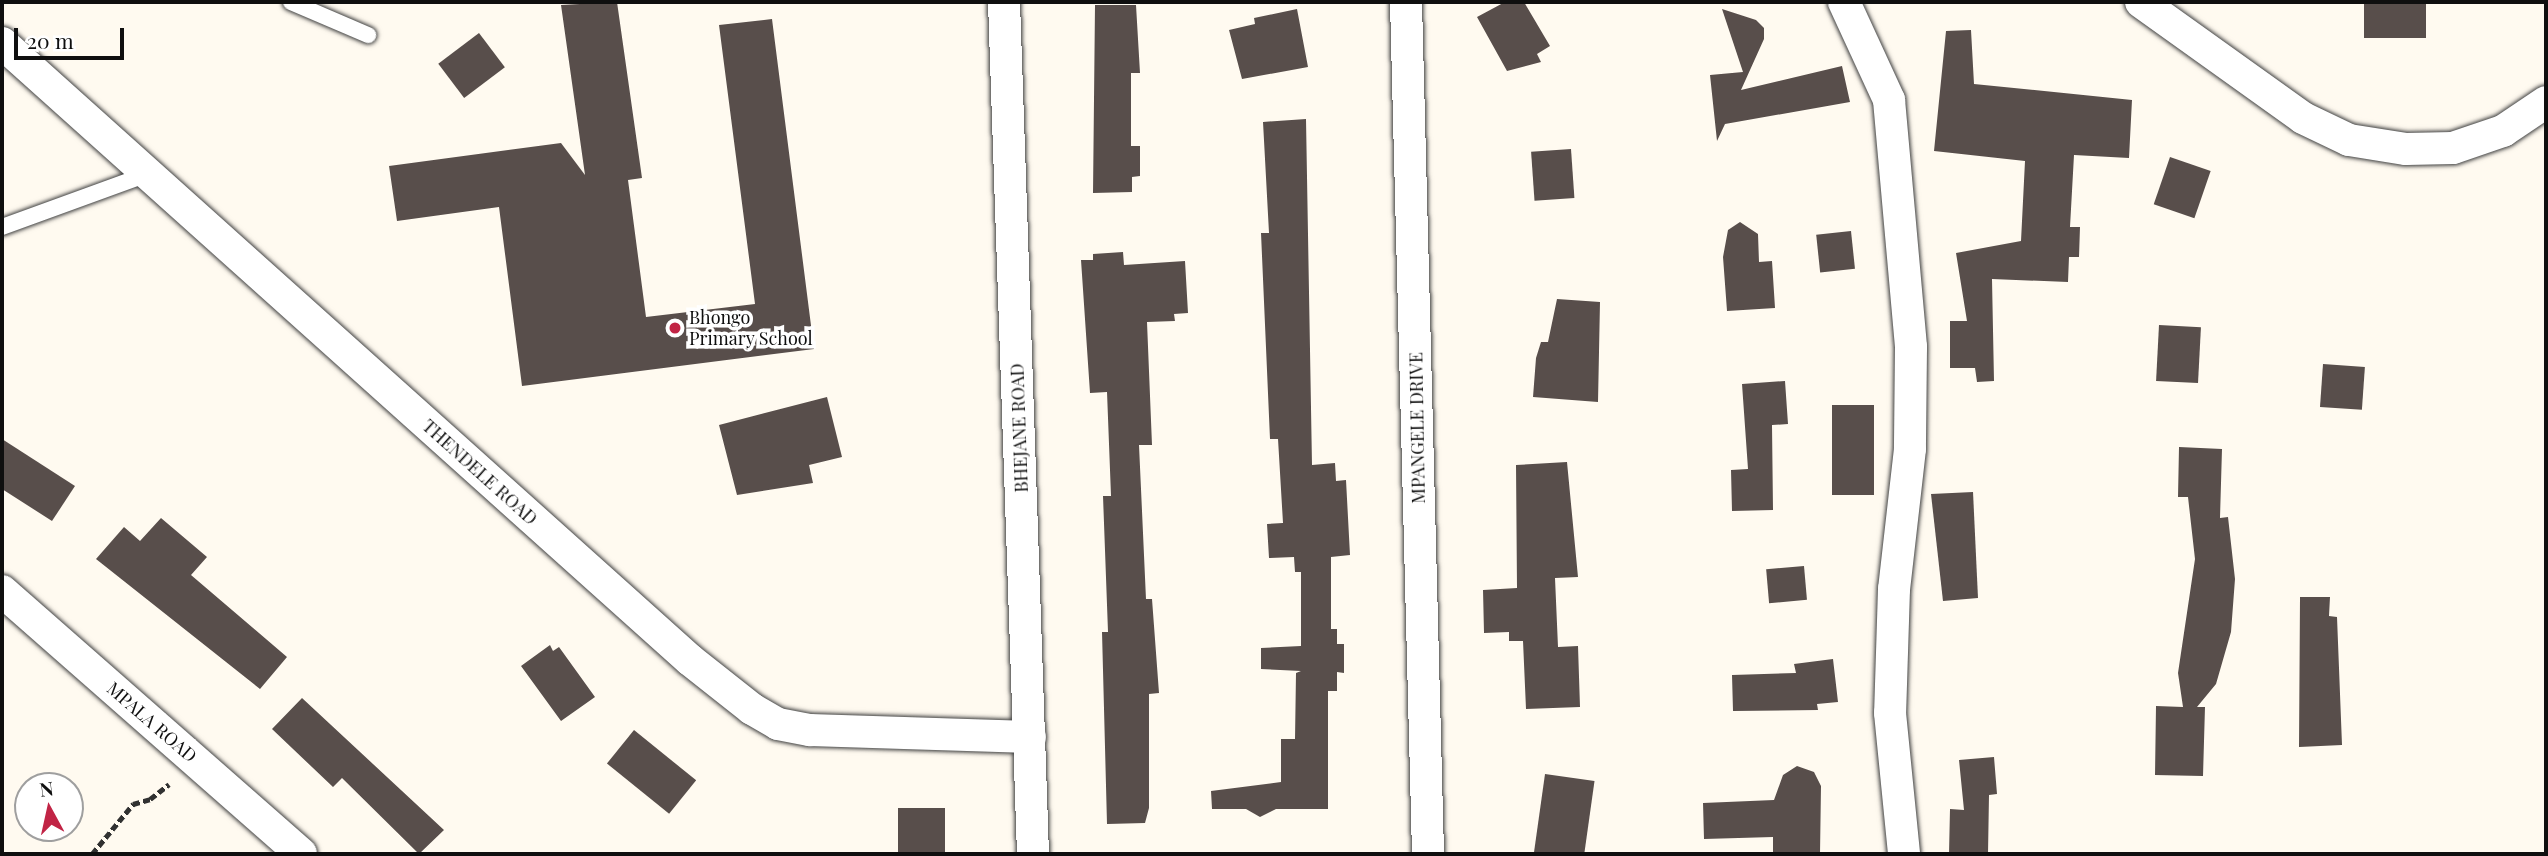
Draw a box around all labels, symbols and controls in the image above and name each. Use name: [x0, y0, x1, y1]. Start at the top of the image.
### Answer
scale bar: [18, 14, 128, 58]
text: 20 m: [27, 26, 74, 54]
place label: Bhongo Primary School: [689, 307, 813, 350]
marker: Bhongo Primary School: [667, 320, 683, 336]
street label: MPANGELE DRIVE: [1405, 352, 1429, 504]
street label: BHEJANE ROAD: [1006, 363, 1032, 493]
street label: THENDELE ROAD: [418, 415, 542, 529]
street label: MPALA ROAD: [103, 677, 201, 767]
north arrow: [14, 772, 84, 842]
text: N: [38, 774, 55, 802]

